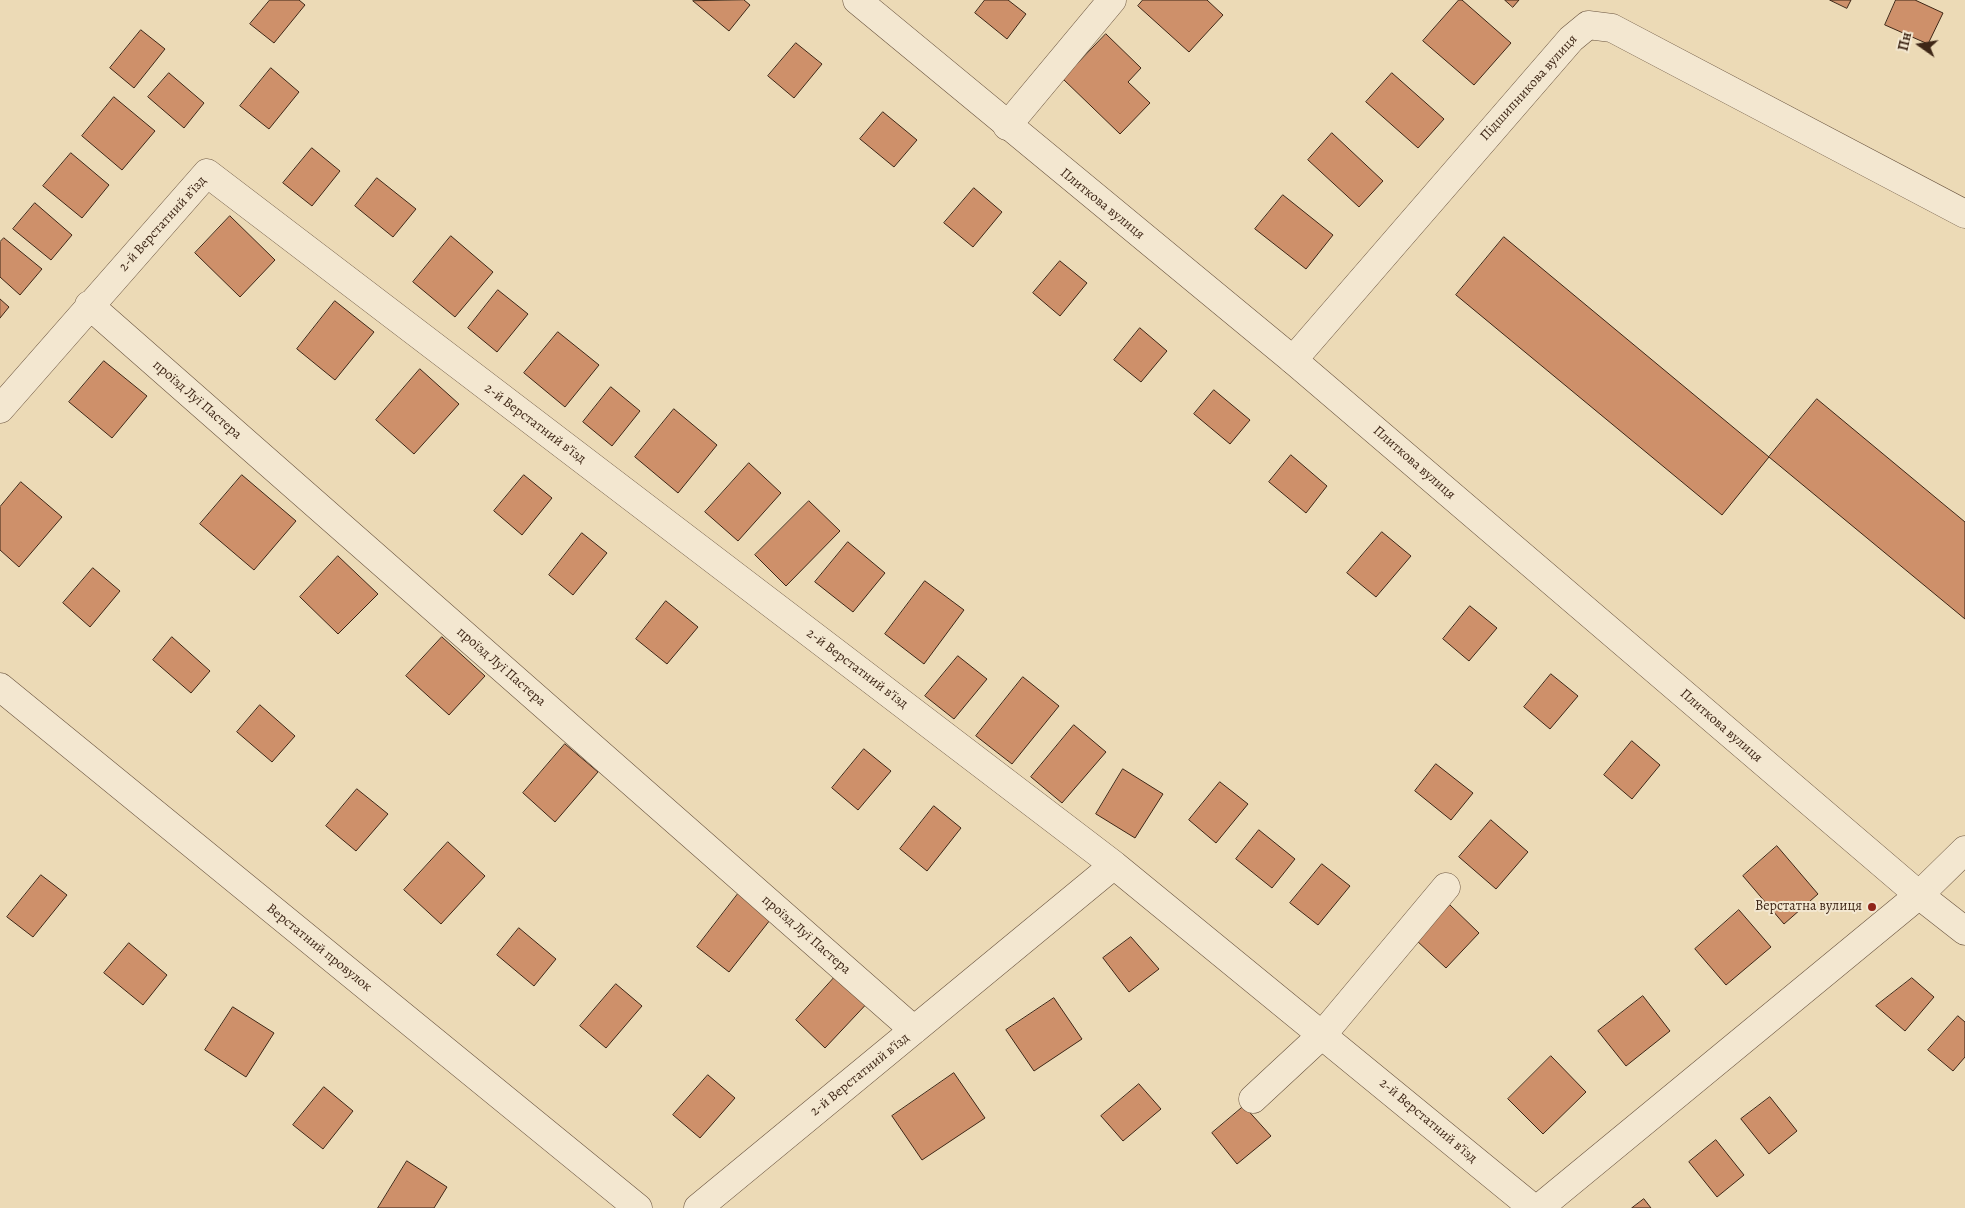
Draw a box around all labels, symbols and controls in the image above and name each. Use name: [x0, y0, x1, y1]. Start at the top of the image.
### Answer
north arrow: [1895, 20, 1945, 70]
text: Пн: [1894, 30, 1916, 53]
street label: Підшипникова вулиця: [1477, 31, 1581, 145]
street label: Плиткова вулиця: [1056, 165, 1148, 243]
street label: 2-й Верстатний в’їзд: [116, 173, 210, 275]
street label: проїзд Луї Пастера: [149, 357, 245, 443]
street label: 2-й Верстатний в’їзд: [481, 380, 589, 468]
street label: Плиткова вулиця: [1369, 423, 1459, 503]
street label: проїзд Луї Пастера: [453, 624, 549, 710]
street label: 2-й Верстатний в’їзд: [803, 625, 911, 713]
street label: Плиткова вулиця: [1676, 686, 1766, 766]
street label: проїзд Луї Пастера: [758, 892, 854, 978]
place label: Верстатна вулиця: [1755, 899, 1862, 915]
street label: Верстатний провулок: [263, 900, 375, 996]
marker: Верстатна вулиця: [1866, 901, 1878, 913]
street label: 2-й Верстатний в’їзд: [807, 1030, 913, 1120]
street label: 2-й Верстатний в’їзд: [1376, 1075, 1480, 1167]

